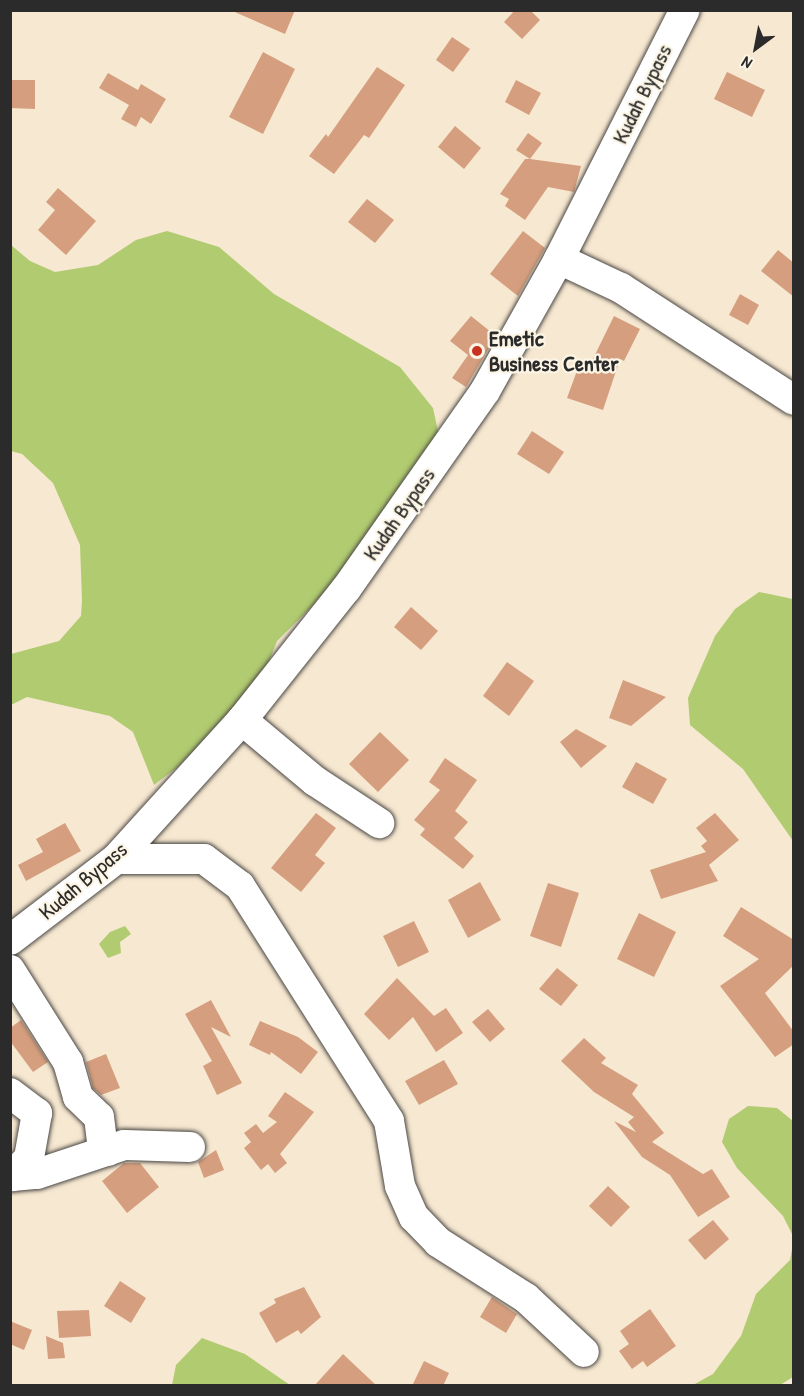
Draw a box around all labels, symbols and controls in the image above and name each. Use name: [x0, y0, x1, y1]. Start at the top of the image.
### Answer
north arrow: [726, 18, 786, 78]
street label: Kudah Bypass: [607, 40, 677, 148]
text: N: [737, 52, 756, 75]
place label: Emetic Business Center: [489, 325, 619, 376]
marker: Emetic Business Center: [470, 344, 484, 358]
street label: Kudah Bypass: [357, 463, 441, 565]
street label: Kudah Bypass: [33, 836, 133, 926]

